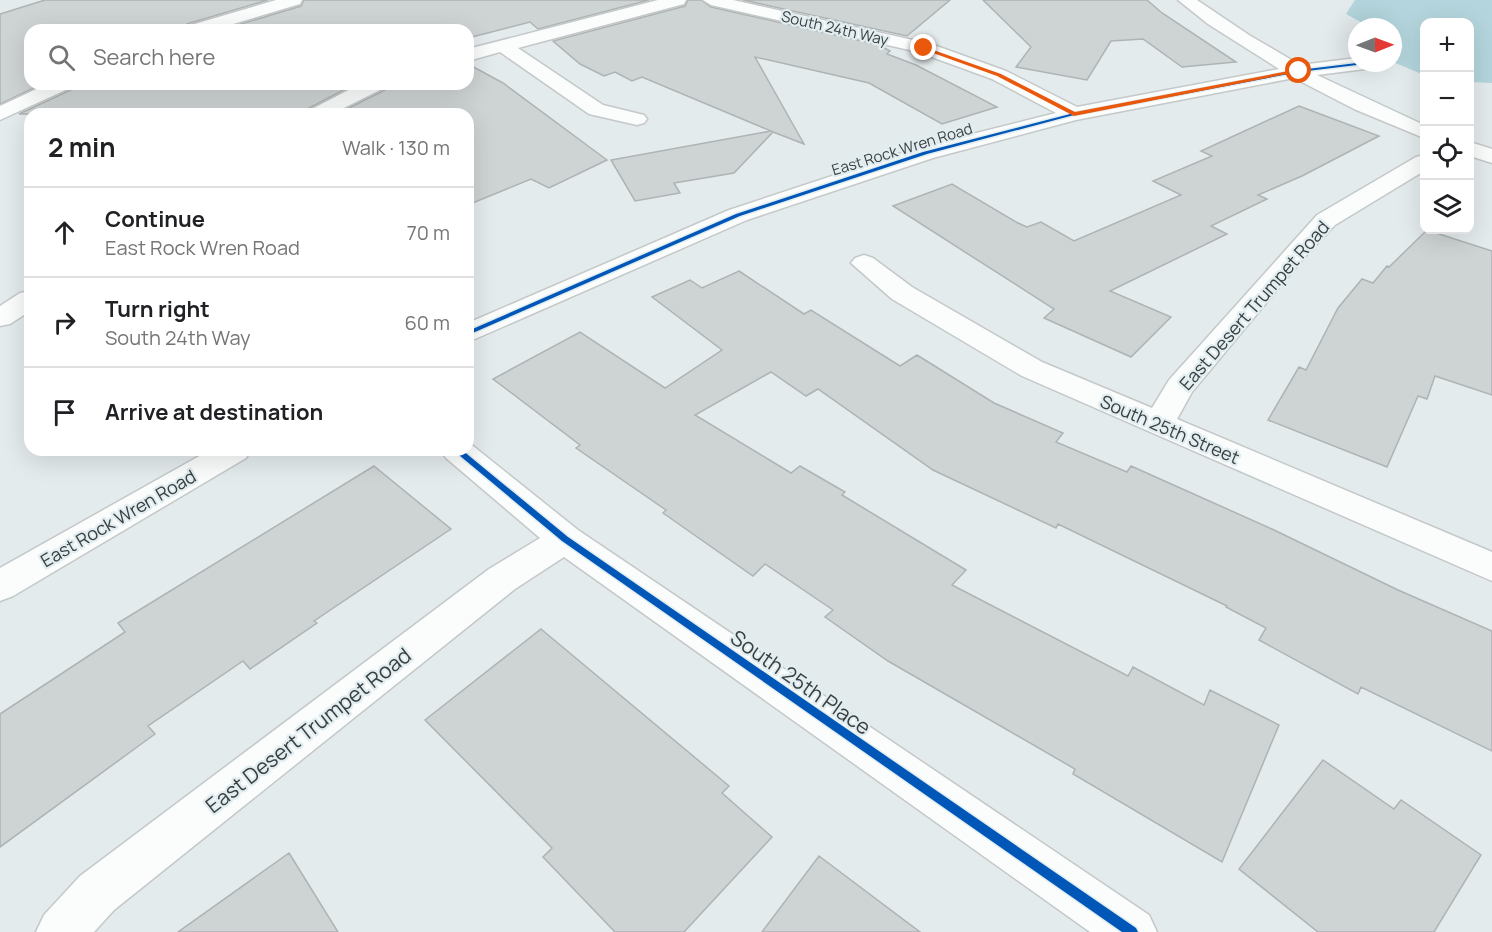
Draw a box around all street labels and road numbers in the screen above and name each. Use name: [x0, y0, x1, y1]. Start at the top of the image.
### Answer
street label: South 24th Way: [779, 5, 891, 51]
street label: East Rock Wren Road: [829, 118, 975, 180]
street label: East Desert Trumpet Road: [1174, 215, 1334, 395]
street label: South 25th Street: [1097, 389, 1243, 469]
street label: East Rock Wren Road: [36, 464, 200, 572]
street label: South 25th Place: [725, 623, 877, 741]
street label: East Desert Trumpet Road: [199, 641, 417, 819]

